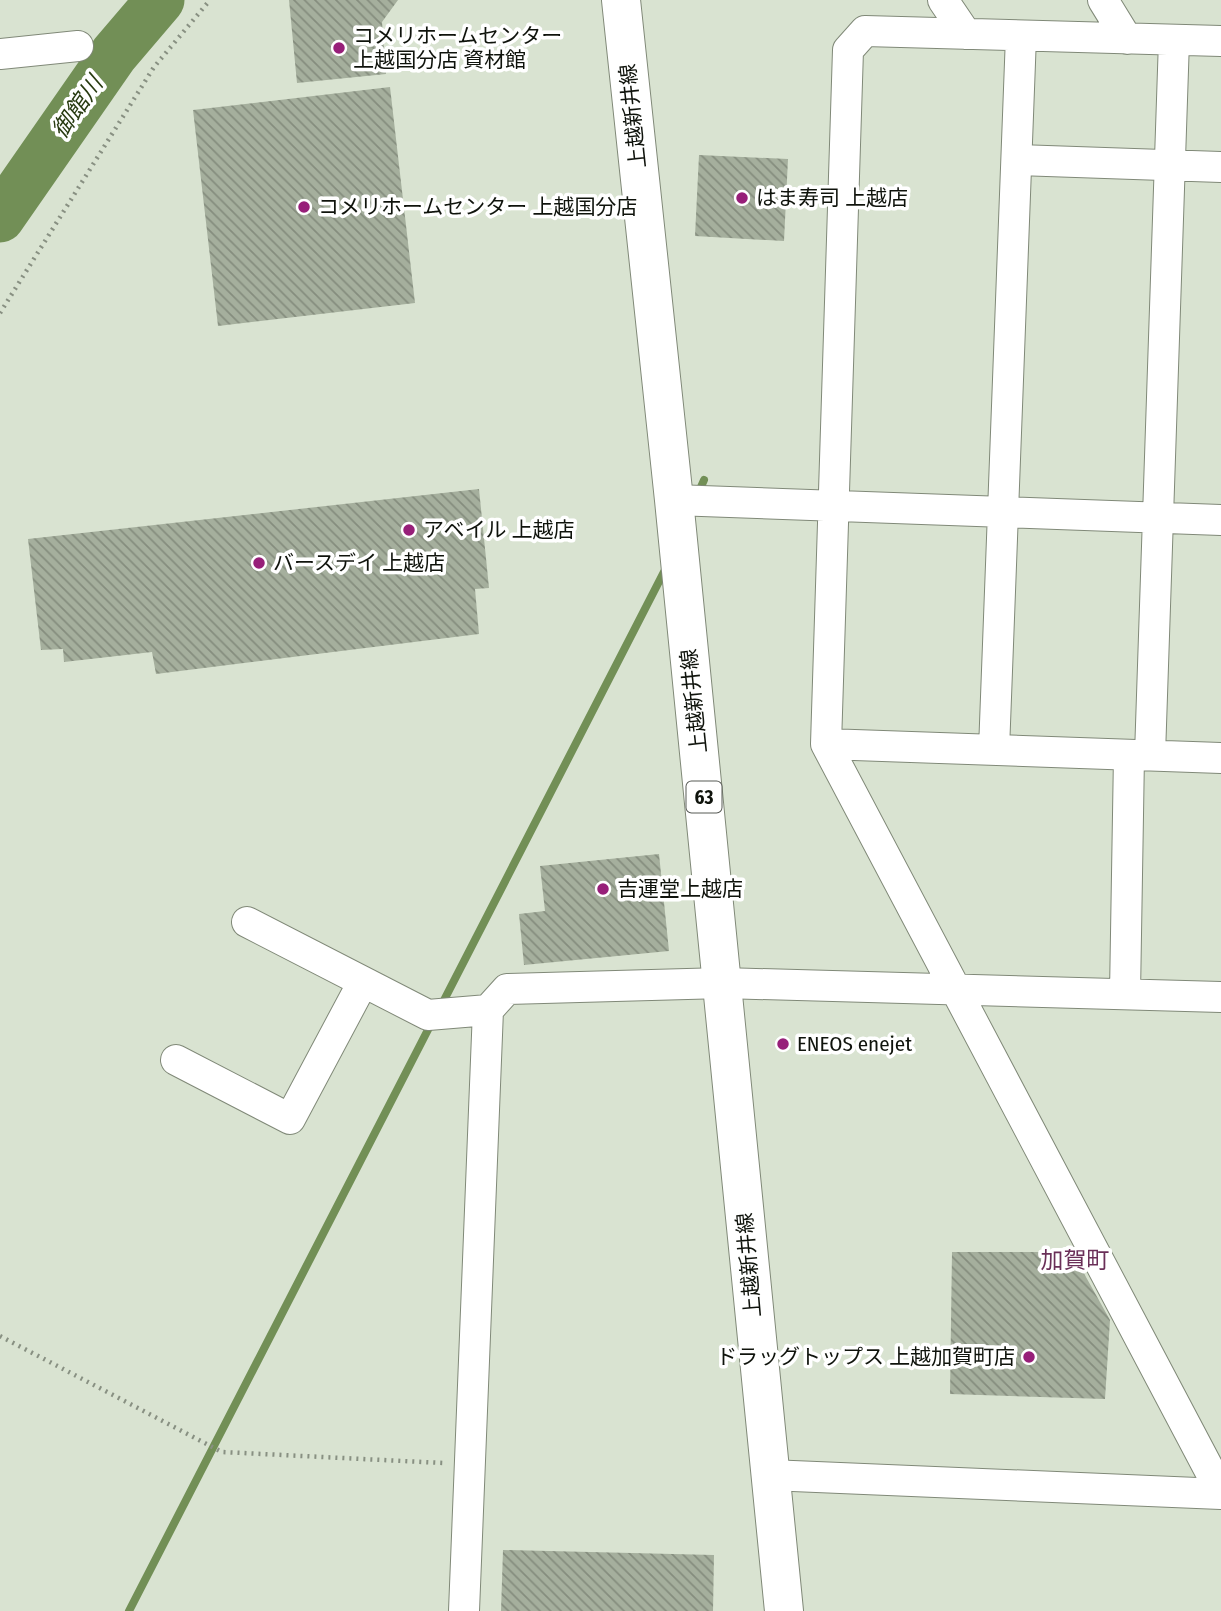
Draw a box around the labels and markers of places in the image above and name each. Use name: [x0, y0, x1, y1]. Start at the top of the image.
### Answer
place label: コメリホームセンター 上越国分店 資材館: [353, 23, 562, 73]
marker: コメリホームセンター 上越国分店 資材館: [331, 40, 347, 56]
place label: はま寿司 上越店: [756, 185, 908, 211]
marker: はま寿司 上越店: [734, 190, 750, 206]
place label: コメリホームセンター 上越国分店: [318, 194, 637, 220]
marker: コメリホームセンター 上越国分店: [296, 199, 312, 215]
place label: アベイル 上越店: [423, 517, 575, 543]
marker: アベイル 上越店: [401, 522, 417, 538]
place label: バースデイ 上越店: [273, 550, 445, 576]
marker: バースデイ 上越店: [251, 555, 267, 571]
place label: 吉運堂上越店: [617, 876, 743, 902]
marker: 吉運堂上越店: [595, 881, 611, 897]
place label: ENEOS enejet: [797, 1031, 912, 1057]
marker: ENEOS enejet: [775, 1036, 791, 1052]
place label: ドラッグトップス 上越加賀町店: [716, 1344, 1015, 1370]
marker: ドラッグトップス 上越加賀町店: [1021, 1349, 1037, 1365]

